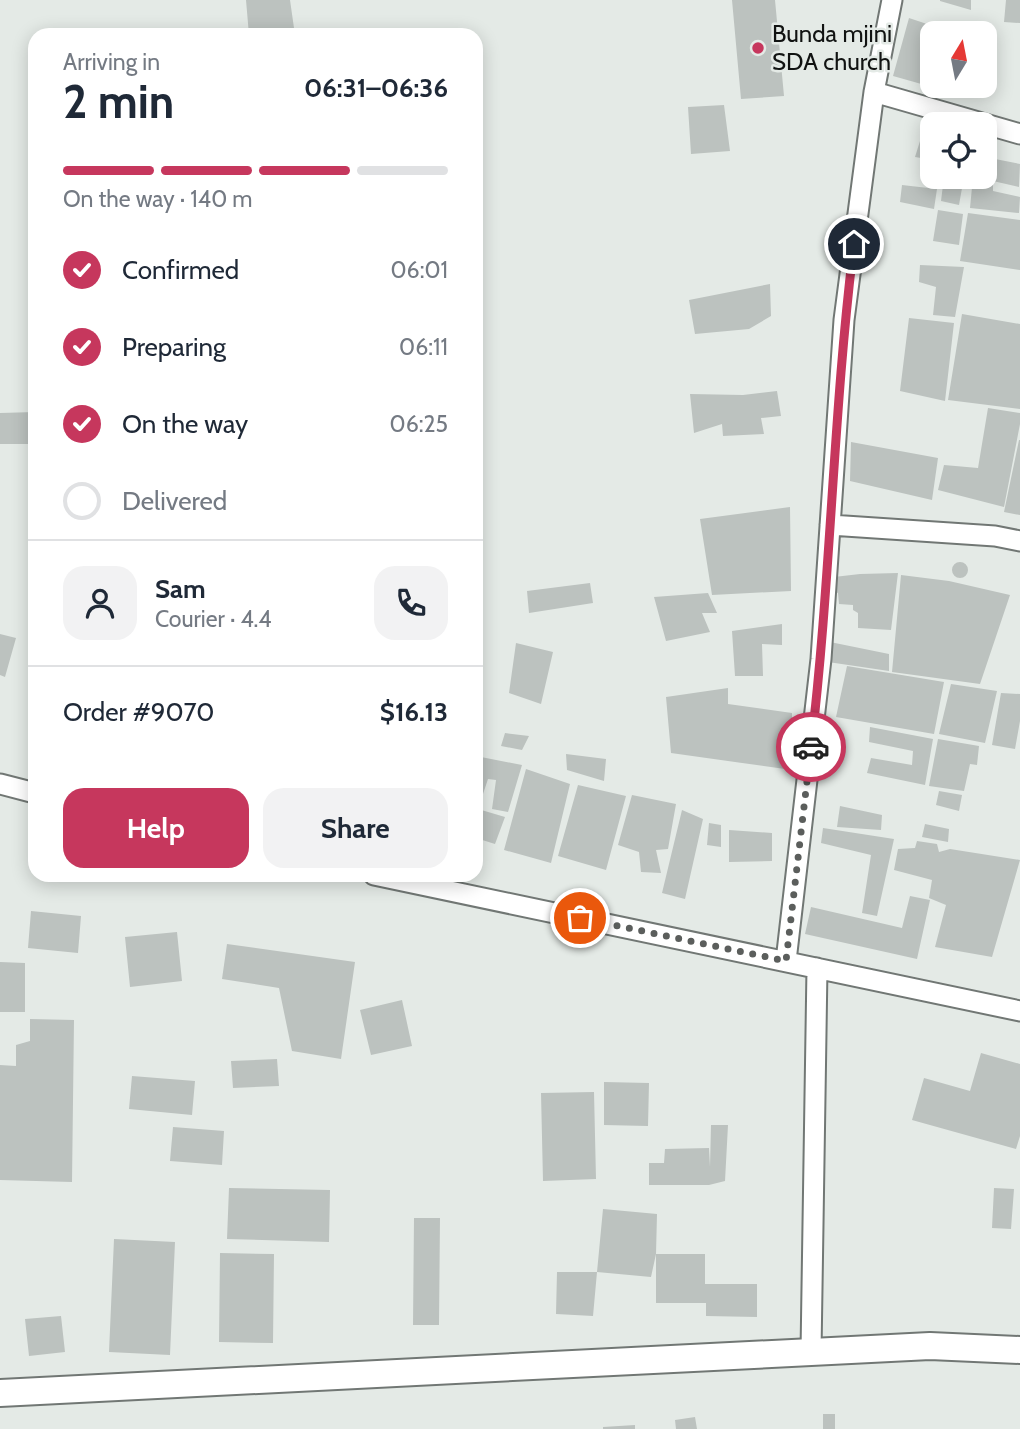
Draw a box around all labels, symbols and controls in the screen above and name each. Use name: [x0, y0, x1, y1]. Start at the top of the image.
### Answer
place label: Bunda mjini SDA church: [772, 19, 892, 76]
north arrow: [920, 21, 998, 98]
map controls: [920, 21, 997, 189]
marker: Bunda mjini SDA church: [750, 40, 766, 56]
text: Arriving in: [63, 48, 160, 76]
text: 06:31–06:36: [304, 72, 448, 104]
text: 2 min: [63, 74, 174, 130]
button: locate: [920, 112, 997, 189]
text: On the way · 140 m: [63, 185, 253, 213]
pin: [824, 214, 884, 274]
icon: home: [835, 225, 873, 263]
icon: check: [63, 251, 101, 289]
text: Confirmed: [122, 254, 239, 286]
text: 06:01: [391, 256, 448, 284]
icon: check: [63, 328, 101, 366]
text: Preparing: [122, 331, 226, 363]
text: 06:11: [399, 333, 448, 361]
icon: check: [63, 405, 101, 443]
text: On the way: [122, 408, 248, 440]
text: 06:25: [390, 410, 448, 438]
text: Delivered: [122, 485, 227, 517]
button: person: [63, 566, 137, 640]
button: phone: [374, 566, 448, 640]
text: Sam: [155, 573, 206, 605]
text: Courier · 4.4: [155, 605, 272, 633]
text: Order #9070: [63, 696, 214, 728]
text: $16.13: [380, 696, 448, 728]
courier: [776, 712, 846, 782]
icon: car: [792, 728, 830, 766]
button: Help: [63, 788, 249, 868]
button: Share: [263, 788, 448, 868]
pin: [550, 888, 610, 948]
icon: bag: [561, 899, 599, 937]

